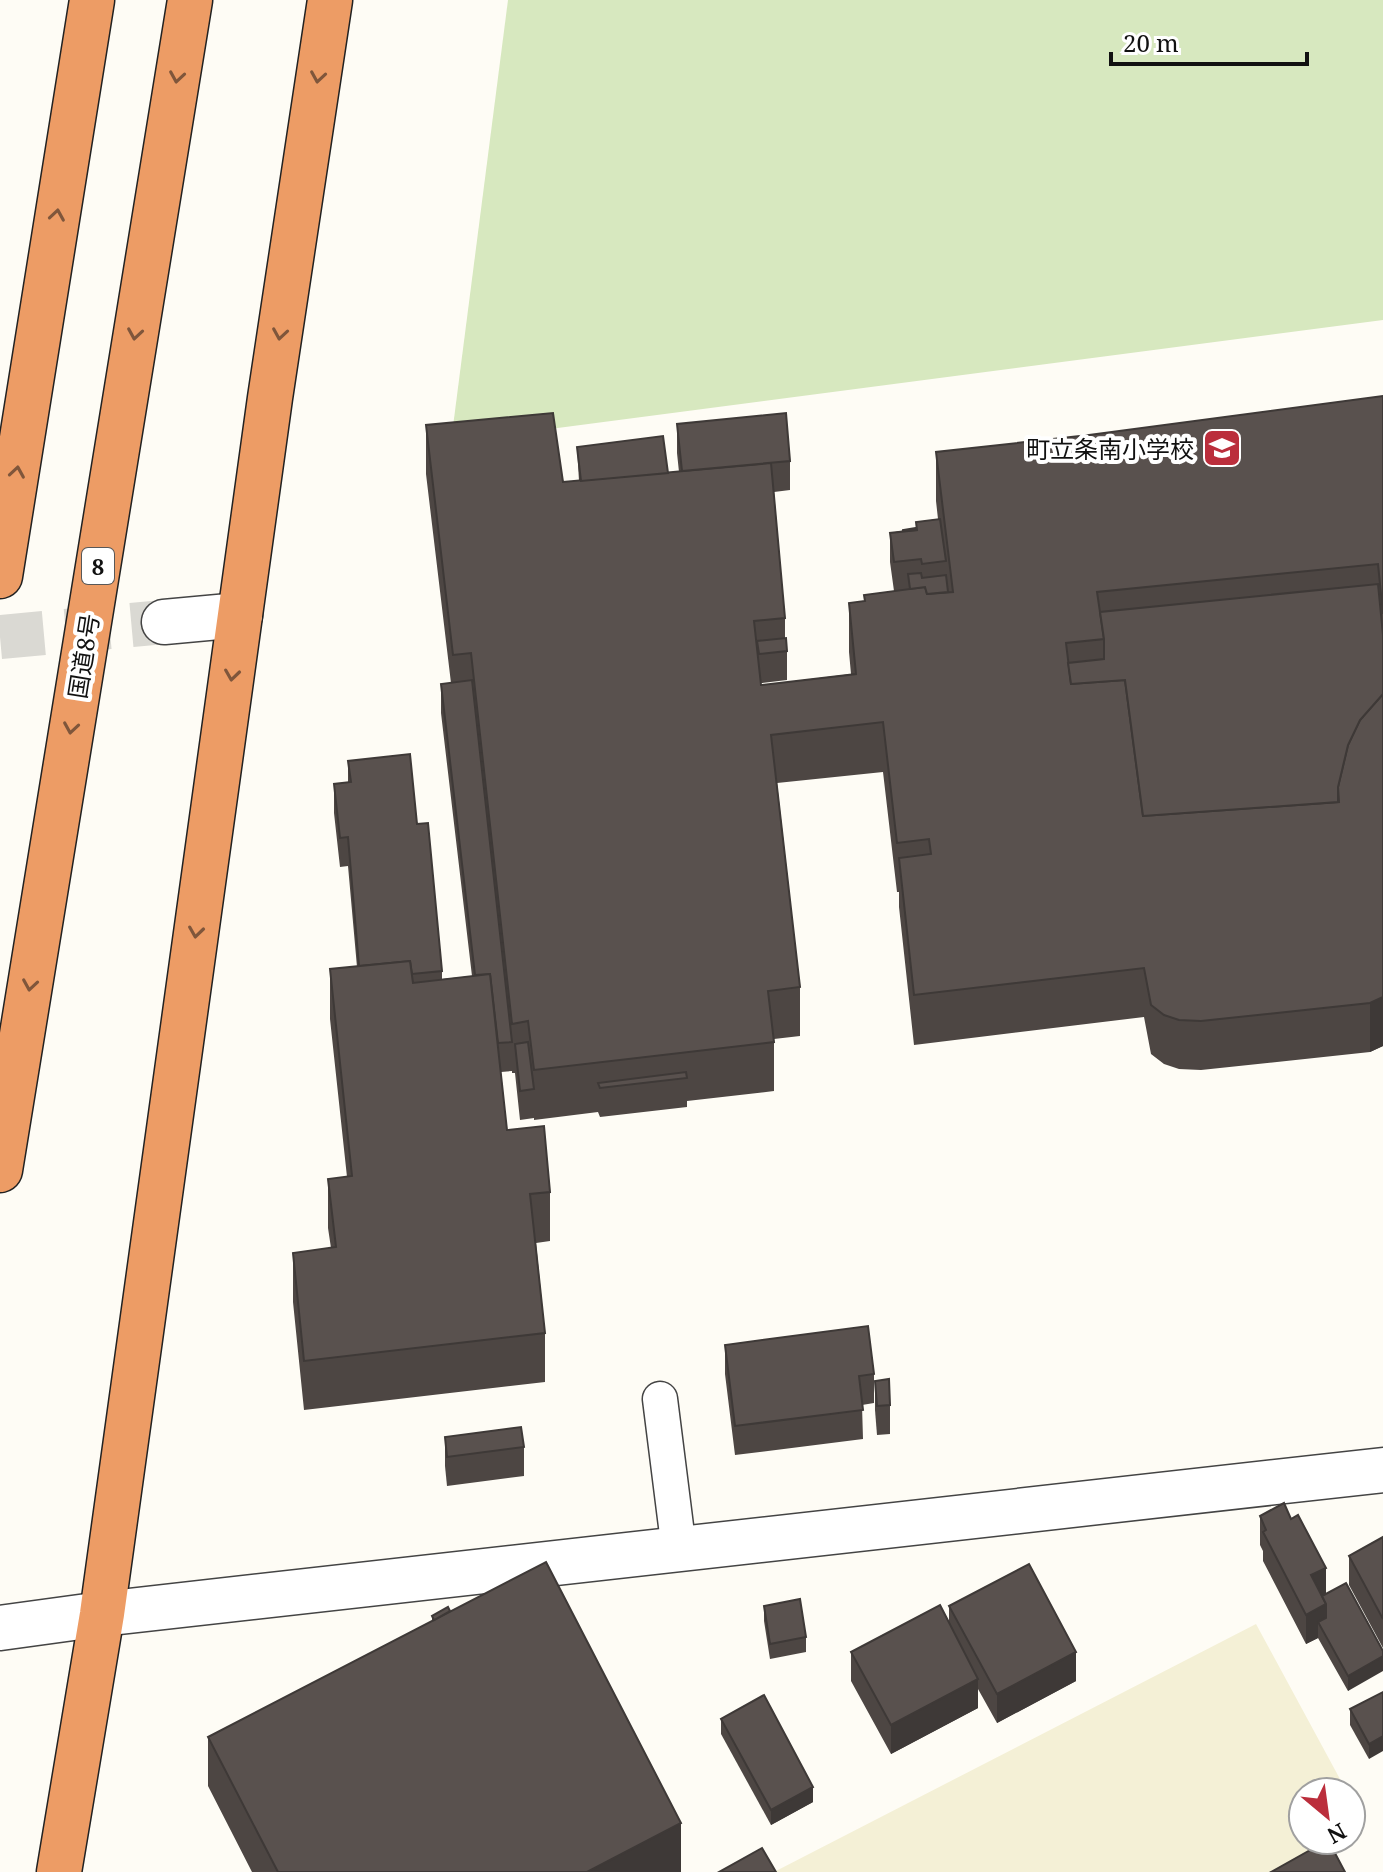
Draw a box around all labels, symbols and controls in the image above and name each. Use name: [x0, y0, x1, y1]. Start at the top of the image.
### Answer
scale bar: [1111, 16, 1307, 66]
text: 20 m: [1123, 26, 1179, 59]
one-way arrow: [169, 70, 186, 84]
one-way arrow: [310, 70, 327, 84]
one-way arrow: [48, 208, 65, 222]
one-way arrow: [128, 327, 145, 340]
one-way arrow: [272, 327, 289, 341]
school or university icon: 町立条南小学校: [1201, 427, 1243, 469]
place label: 町立条南小学校: [1026, 432, 1194, 465]
one-way arrow: [7, 465, 24, 478]
road number: 8: [82, 548, 114, 584]
street label: 国道8号: [60, 611, 106, 701]
one-way arrow: [224, 668, 241, 682]
one-way arrow: [64, 722, 81, 735]
one-way arrow: [188, 926, 205, 939]
one-way arrow: [22, 978, 39, 992]
north arrow: [1287, 1776, 1367, 1856]
text: N: [1322, 1817, 1352, 1852]

